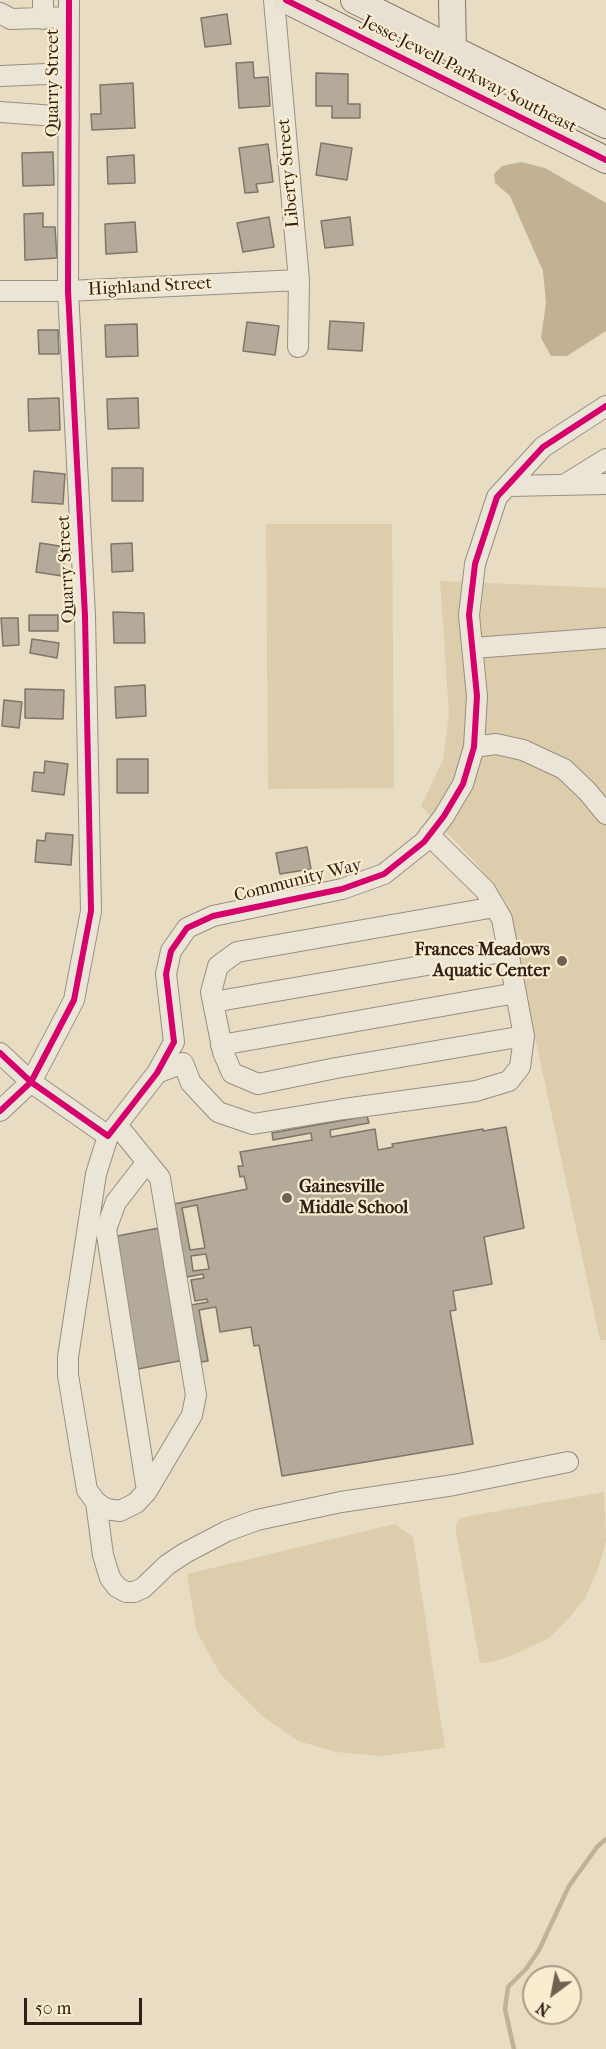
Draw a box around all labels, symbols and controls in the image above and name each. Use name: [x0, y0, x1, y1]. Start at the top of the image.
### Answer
street label: Jesse Jewell Parkway Southeast: [358, 11, 580, 139]
street label: Quarry Street: [43, 29, 65, 137]
street label: Liberty Street: [273, 118, 305, 228]
street label: Highland Street: [87, 273, 213, 301]
street label: Quarry Street: [53, 514, 81, 624]
street label: Community Way: [232, 855, 364, 907]
place label: Frances Meadows Aquatic Center: [415, 940, 550, 982]
marker: Frances Meadows Aquatic Center: [555, 954, 569, 968]
place label: Gainesville Middle School: [299, 1177, 408, 1220]
marker: Gainesville Middle School: [280, 1191, 294, 1205]
north arrow: [522, 1965, 582, 2025]
scale bar: [27, 1986, 146, 2024]
text: 50 m: [35, 1998, 71, 2019]
text: N: [533, 1998, 553, 2020]

